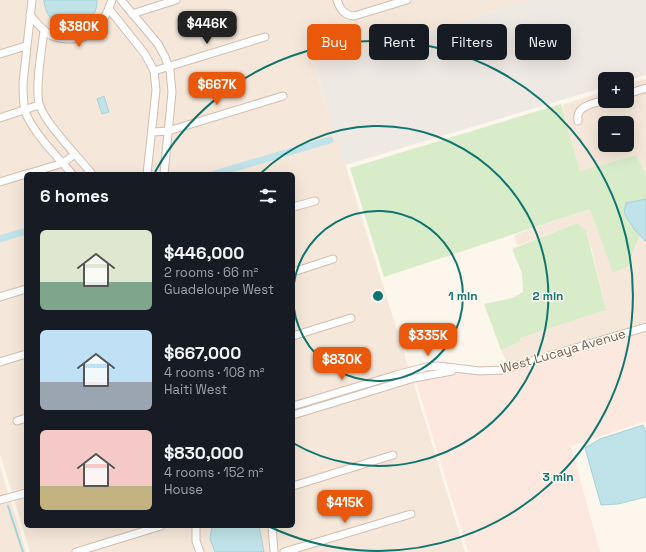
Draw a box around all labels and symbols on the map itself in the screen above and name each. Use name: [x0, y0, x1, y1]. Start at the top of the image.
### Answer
pin: $446K: [179, 11, 235, 45]
pin: $380K: [51, 14, 107, 48]
pin: $667K: [189, 72, 245, 106]
text: 1 min: [448, 288, 478, 304]
text: 2 min: [532, 288, 564, 304]
centre of rings: [371, 289, 385, 303]
pin: $335K: [400, 323, 456, 357]
street label: West Lucaya Avenue: [498, 325, 628, 377]
pin: $830K: [314, 347, 370, 381]
text: 3 min: [542, 469, 574, 485]
pin: $415K: [317, 490, 373, 524]

